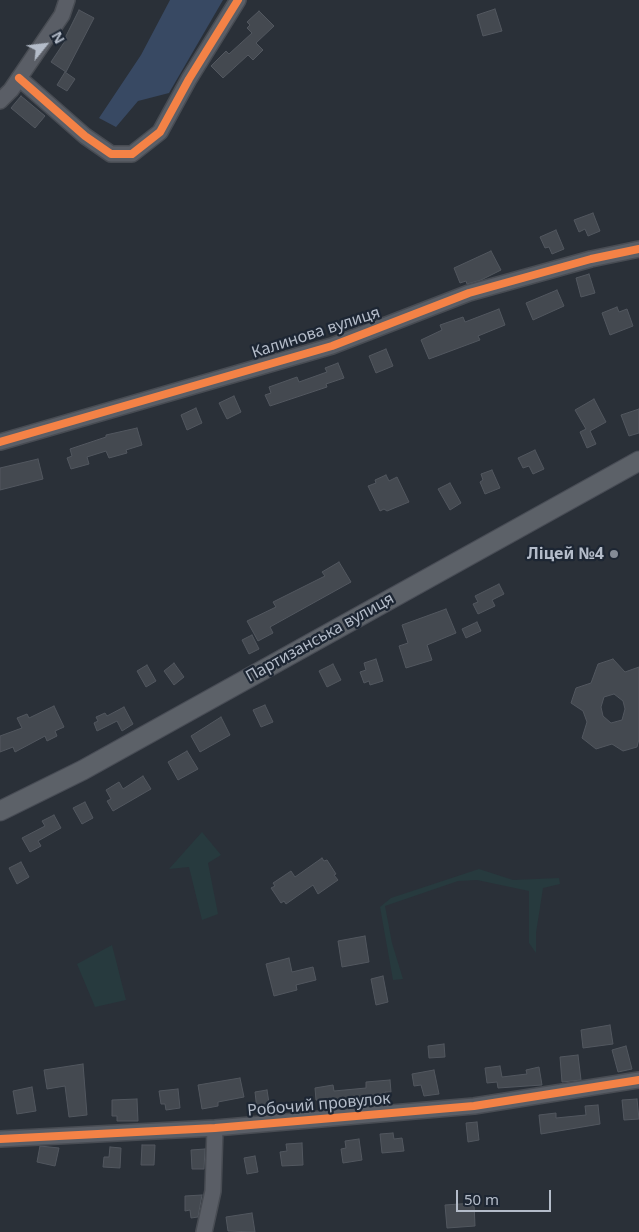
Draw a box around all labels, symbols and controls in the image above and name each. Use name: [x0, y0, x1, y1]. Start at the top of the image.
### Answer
north arrow: [20, 20, 70, 70]
text: N: [47, 28, 70, 47]
street label: Калинова вулиця: [249, 303, 383, 363]
place label: Ліцей №4: [527, 544, 604, 564]
marker: Ліцей №4: [608, 548, 620, 560]
street label: Партизанська вулиця: [243, 589, 397, 687]
street label: Робочий провулок: [246, 1089, 392, 1121]
scale bar: [459, 1180, 554, 1212]
text: 50 m: [464, 1189, 499, 1209]

